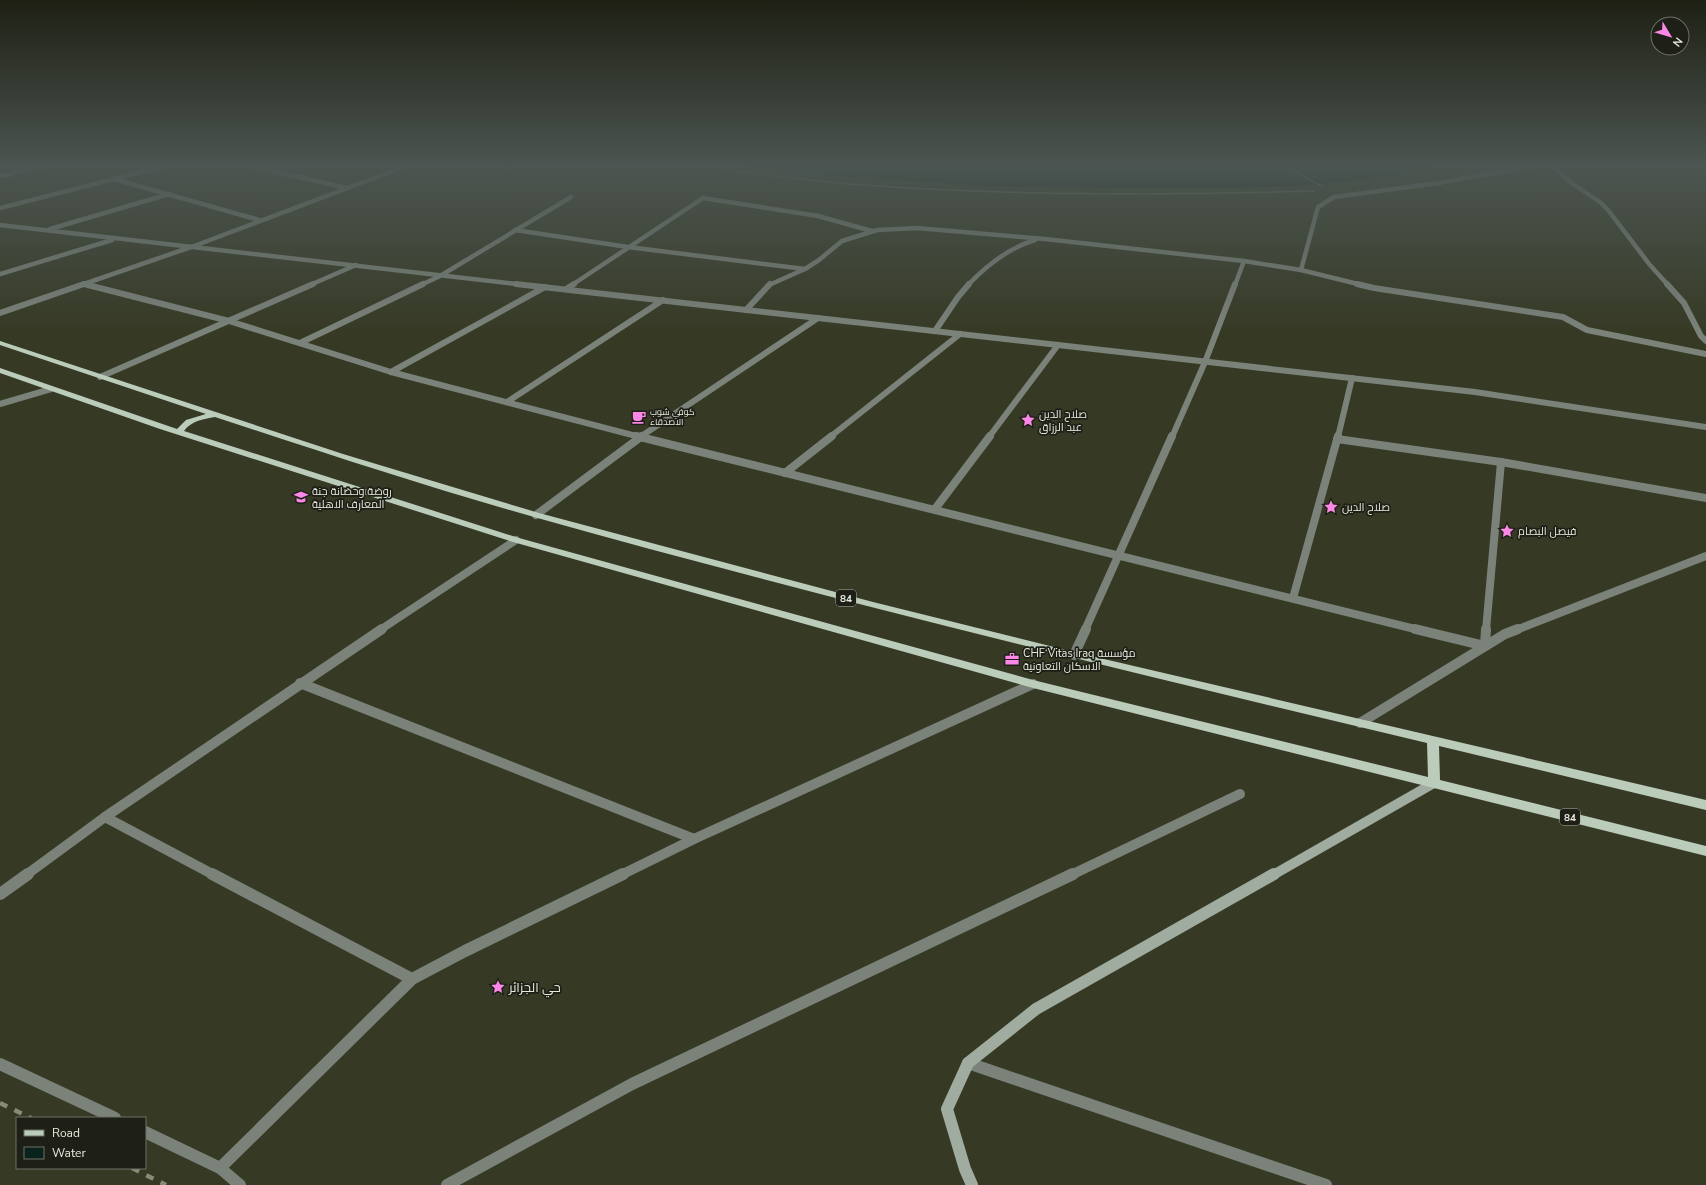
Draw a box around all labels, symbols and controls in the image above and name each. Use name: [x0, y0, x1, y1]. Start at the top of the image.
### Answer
north arrow: [1650, 16, 1690, 56]
text: N: [1669, 34, 1686, 50]
place label: كوفي شوب الاصدقاء: [650, 406, 695, 428]
place label: صلاح الدين عبد الرزاق: [1039, 407, 1087, 435]
cafe icon: كوفي شوب الاصدقاء: [631, 409, 647, 425]
place icon: صلاح الدين عبد الرزاق: [1020, 412, 1036, 428]
place label: روضة وحضانة جنة المعارف الاهلية: [312, 484, 392, 512]
school or university icon: روضة وحضانة جنة المعارف الاهلية: [293, 489, 309, 505]
place icon: صلاح الدين: [1323, 499, 1339, 515]
place label: صلاح الدين: [1342, 500, 1390, 515]
place icon: فيصل البصام: [1499, 523, 1515, 539]
place label: فيصل البصام: [1518, 524, 1577, 539]
road number: 84: [836, 590, 856, 606]
place label: CHF Vitas Iraq مؤسسة الاسكان التعاونية: [1023, 646, 1136, 674]
office icon: CHF Vitas Iraq مؤسسة الاسكان التعاونية: [1004, 651, 1020, 667]
road number: 84: [1560, 809, 1580, 825]
place icon: حي الجزائر: [490, 979, 506, 995]
place label: حي الجزائر: [508, 979, 561, 998]
legend: [16, 1117, 146, 1169]
text: Road: [52, 1125, 80, 1141]
text: Water: [52, 1145, 86, 1161]

